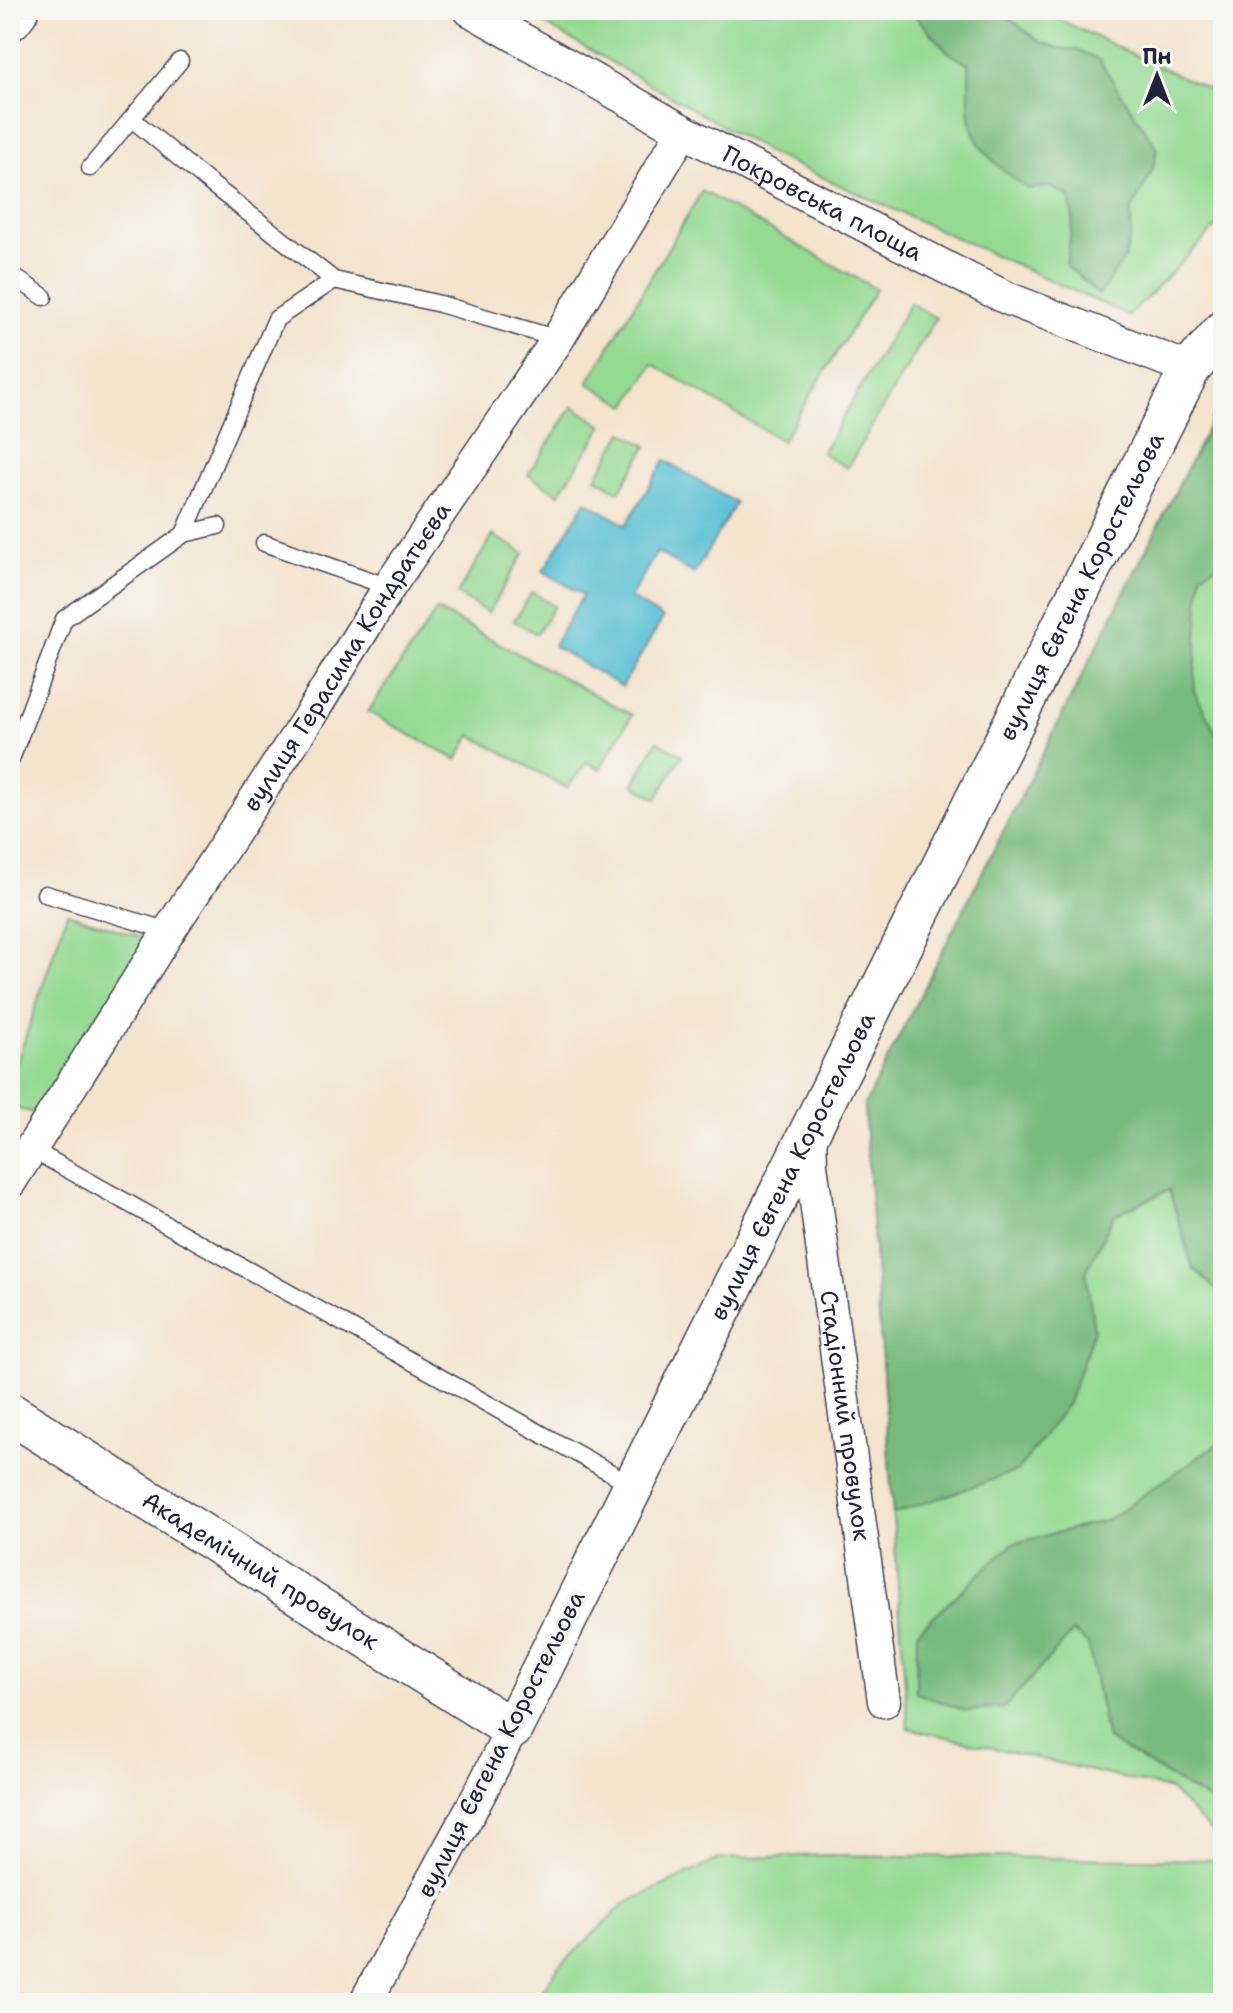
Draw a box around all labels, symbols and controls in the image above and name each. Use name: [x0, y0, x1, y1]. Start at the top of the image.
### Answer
north arrow: [1117, 36, 1197, 116]
text: Пн: [1142, 42, 1172, 71]
street label: Покровська площа: [717, 138, 928, 269]
street label: вулиця Євгена Коростельова: [991, 427, 1172, 746]
street label: вулиця Герасима Кондратьєва: [236, 496, 458, 818]
street label: вулиця Євгена Коростельова: [702, 1007, 883, 1326]
street label: Стадіонний провулок: [812, 1288, 878, 1543]
street label: Академічний провулок: [136, 1484, 385, 1657]
street label: вулиця Євгена Коростельова: [410, 1585, 593, 1903]

